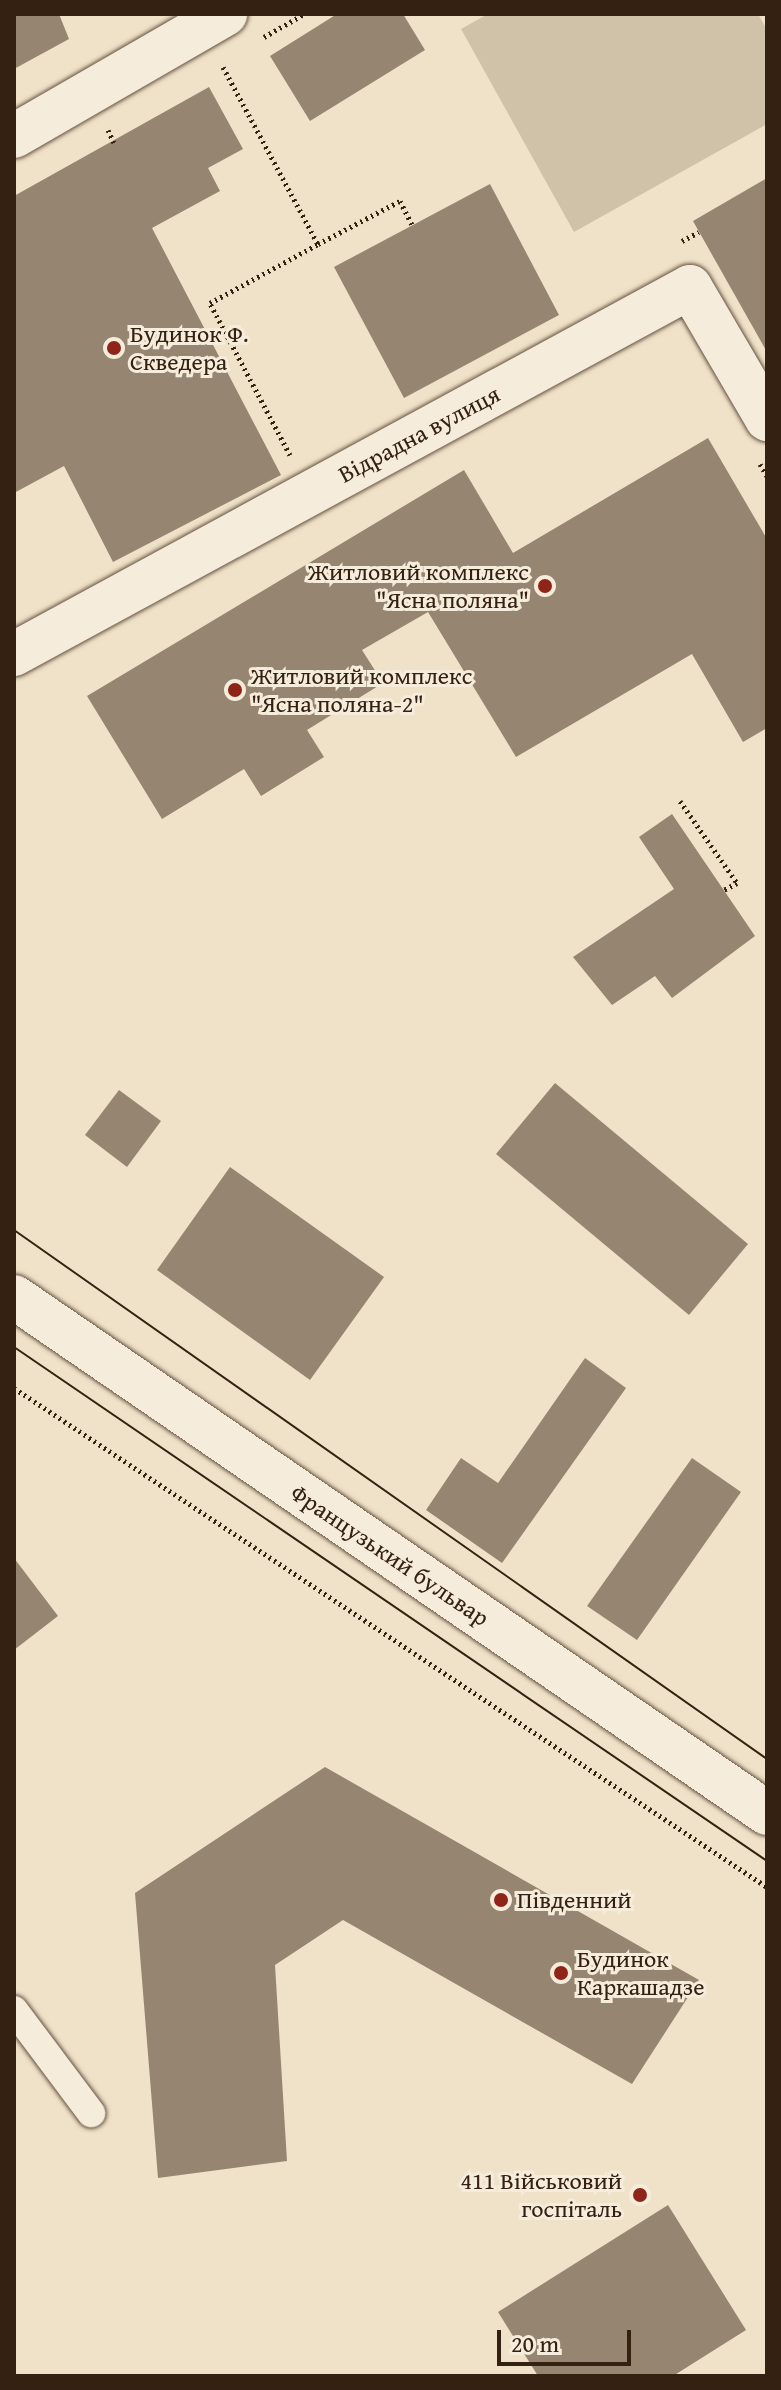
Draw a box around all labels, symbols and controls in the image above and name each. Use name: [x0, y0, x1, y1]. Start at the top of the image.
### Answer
place label: Будинок Ф. Скведера: [130, 320, 249, 376]
marker: Будинок Ф. Скведера: [105, 339, 123, 357]
street label: Відрадна вулиця: [333, 379, 505, 489]
place label: Житловий комплекс "Ясна поляна": [308, 558, 529, 614]
marker: Житловий комплекс "Ясна поляна": [536, 577, 554, 595]
place label: Житловий комплекс "Ясна поляна-2": [251, 662, 472, 718]
marker: Житловий комплекс "Ясна поляна-2": [226, 681, 244, 699]
street label: Французький бульвар: [285, 1478, 495, 1632]
place label: Південний: [517, 1886, 632, 1914]
marker: Південний: [492, 1891, 510, 1909]
place label: Будинок Каркашадзе: [577, 1945, 704, 2001]
marker: Будинок Каркашадзе: [552, 1964, 570, 1982]
place label: 411 Військовий госпіталь: [460, 2167, 622, 2223]
marker: 411 Військовий госпіталь: [629, 2184, 651, 2206]
scale bar: [501, 2314, 635, 2364]
text: 20 m: [511, 2326, 559, 2361]

